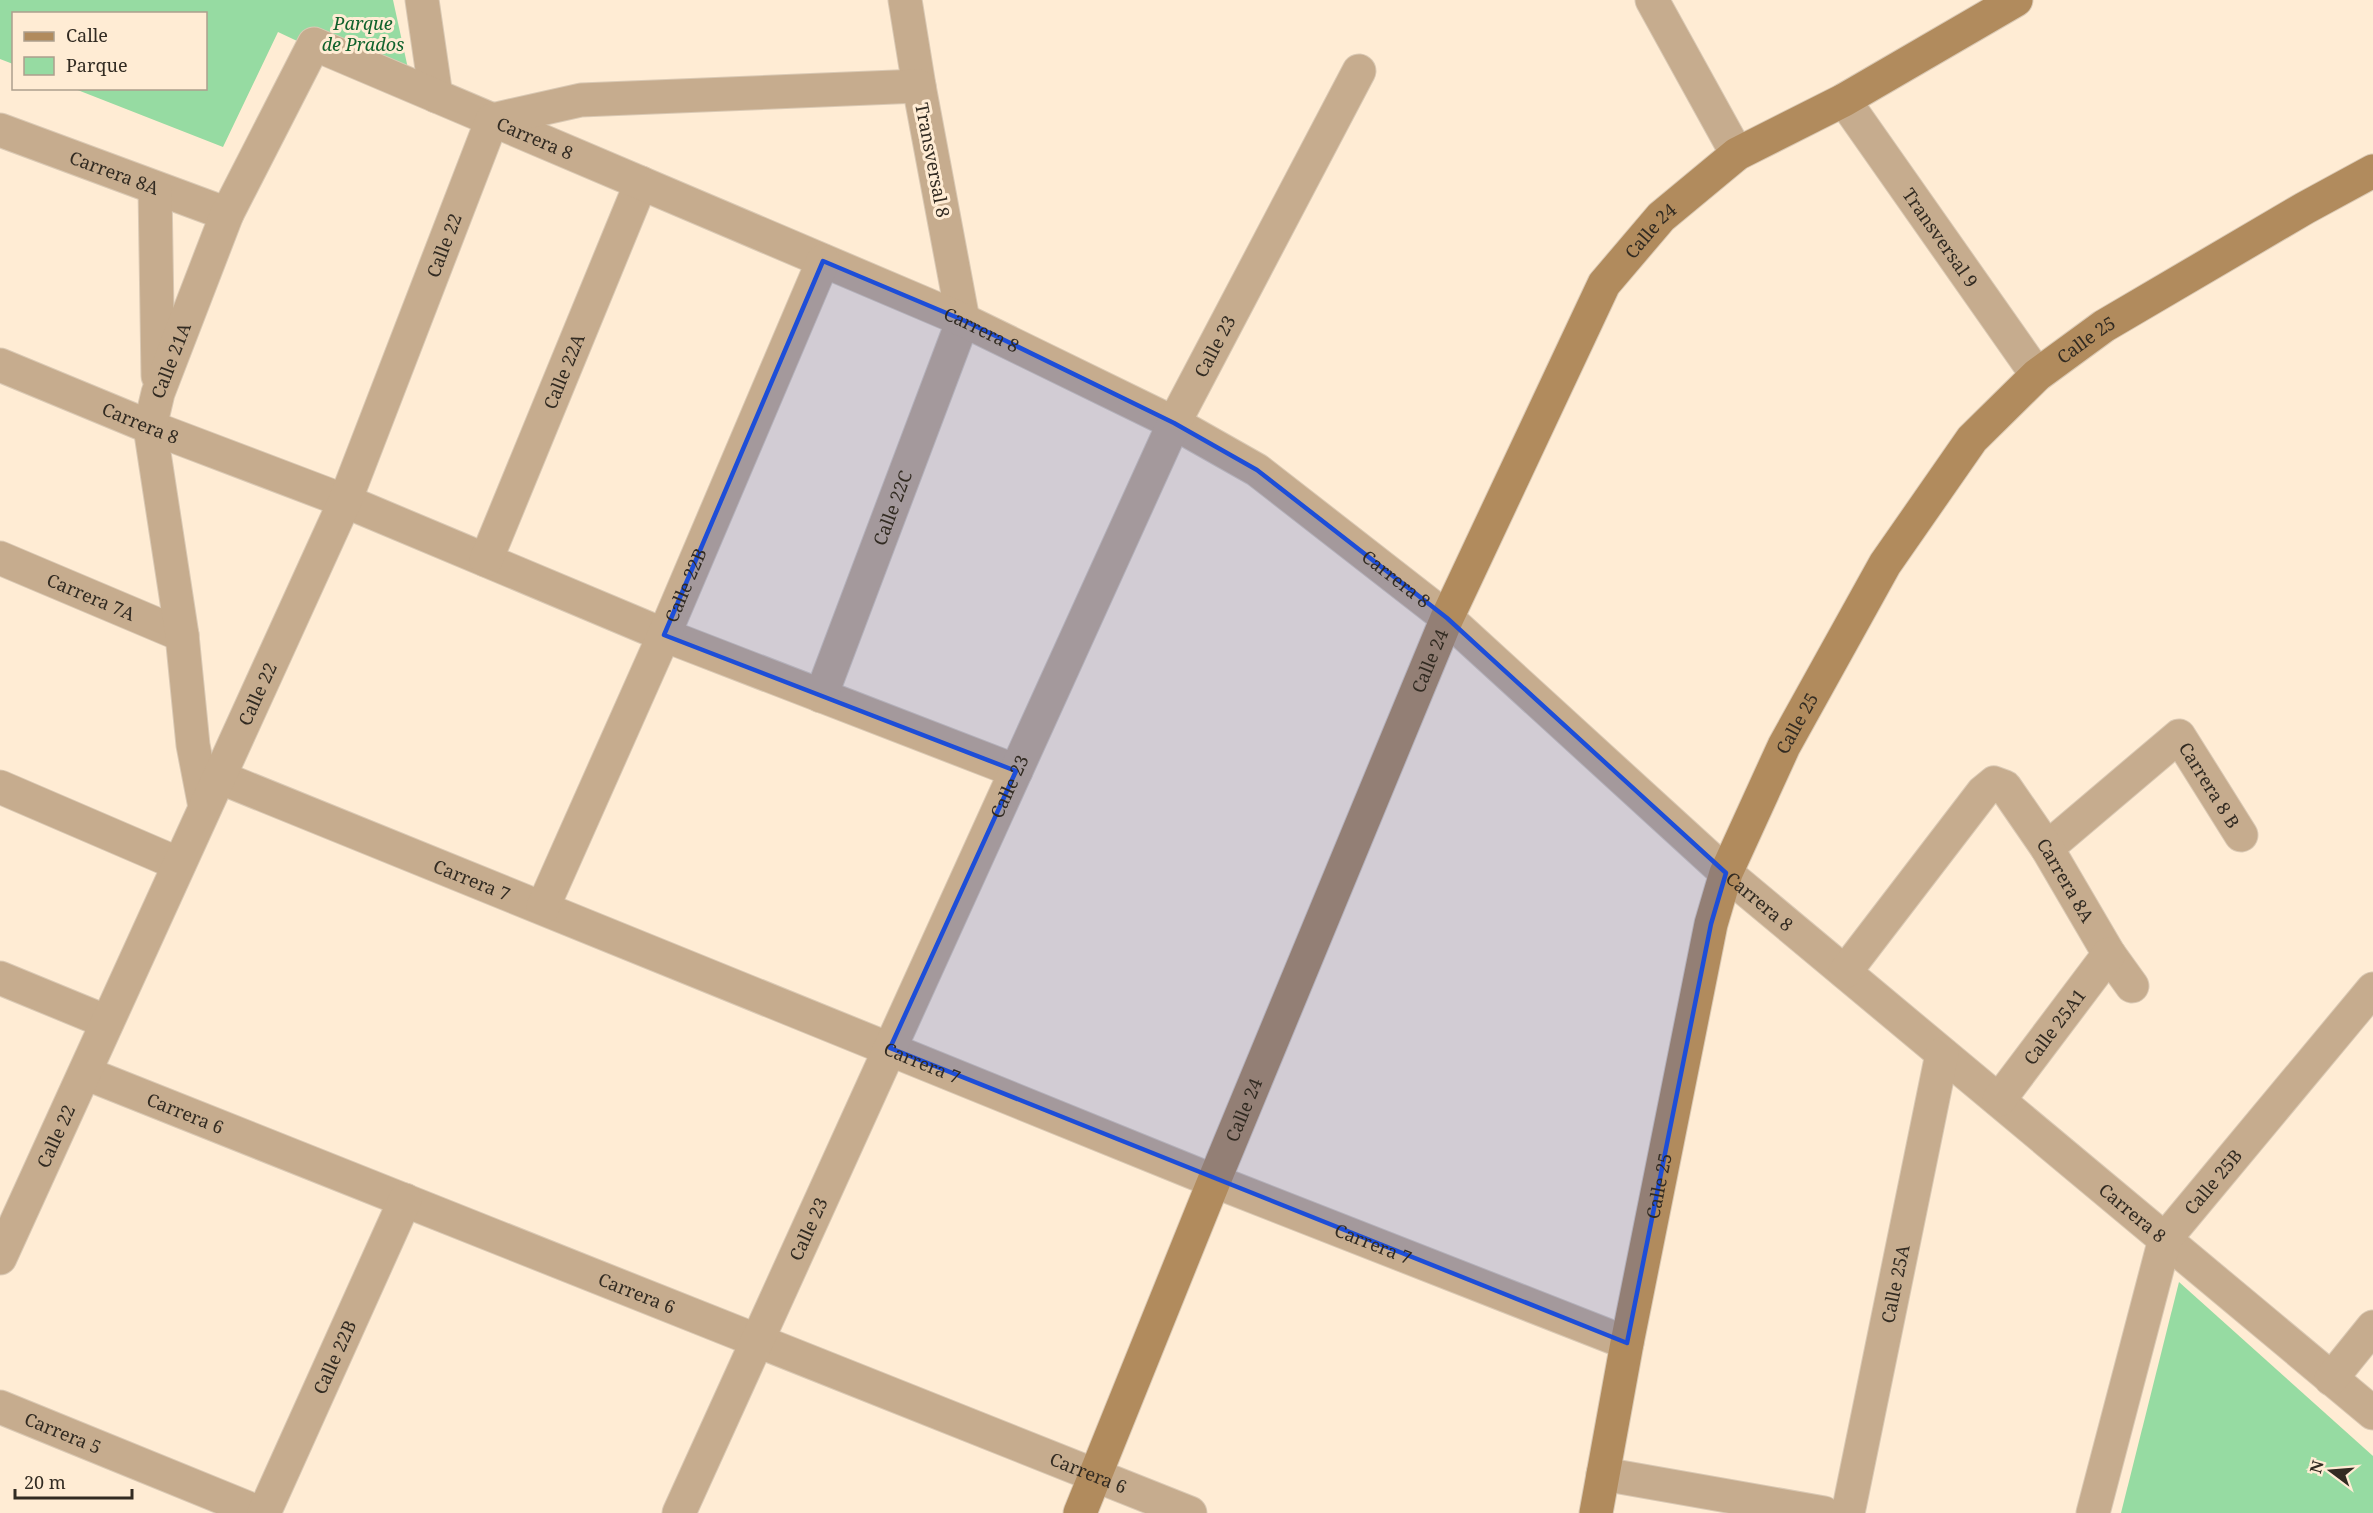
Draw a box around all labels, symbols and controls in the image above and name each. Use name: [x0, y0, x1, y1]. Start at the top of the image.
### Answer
park label: Parque de Prados: [322, 11, 404, 56]
legend: [12, 12, 207, 90]
text: Calle: [66, 23, 108, 47]
text: Parque: [66, 53, 128, 77]
street label: Transversal 8: [910, 101, 956, 219]
street label: Carrera 8: [493, 111, 577, 165]
street label: Carrera 8A: [66, 145, 163, 200]
street label: Transversal 9: [1897, 183, 1984, 292]
street label: Calle 24: [1619, 198, 1681, 263]
street label: Calle 22: [420, 210, 467, 281]
street label: Carrera 8: [940, 301, 1023, 358]
street label: Calle 25: [2052, 310, 2119, 369]
street label: Calle 23: [1188, 311, 1241, 381]
street label: Calle 21A: [145, 319, 196, 402]
street label: Calle 22A: [537, 330, 590, 413]
street label: Carrera 8: [99, 397, 182, 449]
street label: Calle 22C: [867, 467, 917, 549]
street label: Calle 22B: [659, 544, 712, 626]
street label: Carrera 8: [1357, 544, 1436, 613]
street label: Carrera 7A: [43, 567, 139, 626]
street label: Calle 24: [1405, 625, 1453, 696]
street label: Calle 22: [232, 658, 282, 729]
street label: Calle 25: [1770, 688, 1823, 758]
street label: Carrera 8 B: [2174, 737, 2246, 833]
street label: Calle 23: [984, 751, 1034, 822]
street label: Carrera 8A: [2032, 833, 2100, 927]
street label: Carrera 7: [430, 853, 514, 906]
street label: Carrera 8: [1721, 866, 1798, 936]
street label: Calle 25A1: [2018, 984, 2091, 1070]
street label: Carrera 7: [880, 1036, 964, 1089]
street label: Calle 24: [1220, 1074, 1267, 1145]
street label: Carrera 6: [143, 1087, 227, 1139]
street label: Calle 22: [31, 1101, 80, 1171]
street label: Calle 25B: [2178, 1144, 2247, 1219]
street label: Calle 25: [1640, 1151, 1677, 1221]
street label: Carrera 8: [2094, 1177, 2172, 1248]
street label: Calle 23: [783, 1194, 833, 1264]
street label: Carrera 7: [1331, 1218, 1415, 1269]
street label: Calle 25A: [1875, 1242, 1915, 1325]
street label: Carrera 6: [595, 1267, 679, 1319]
street label: Calle 22B: [307, 1316, 361, 1398]
street label: Carrera 5: [21, 1406, 105, 1459]
north arrow: [2301, 1441, 2361, 1501]
street label: Carrera 6: [1046, 1446, 1130, 1499]
text: N: [2304, 1457, 2329, 1476]
scale bar: [15, 1462, 132, 1500]
text: 20 m: [24, 1470, 66, 1494]

